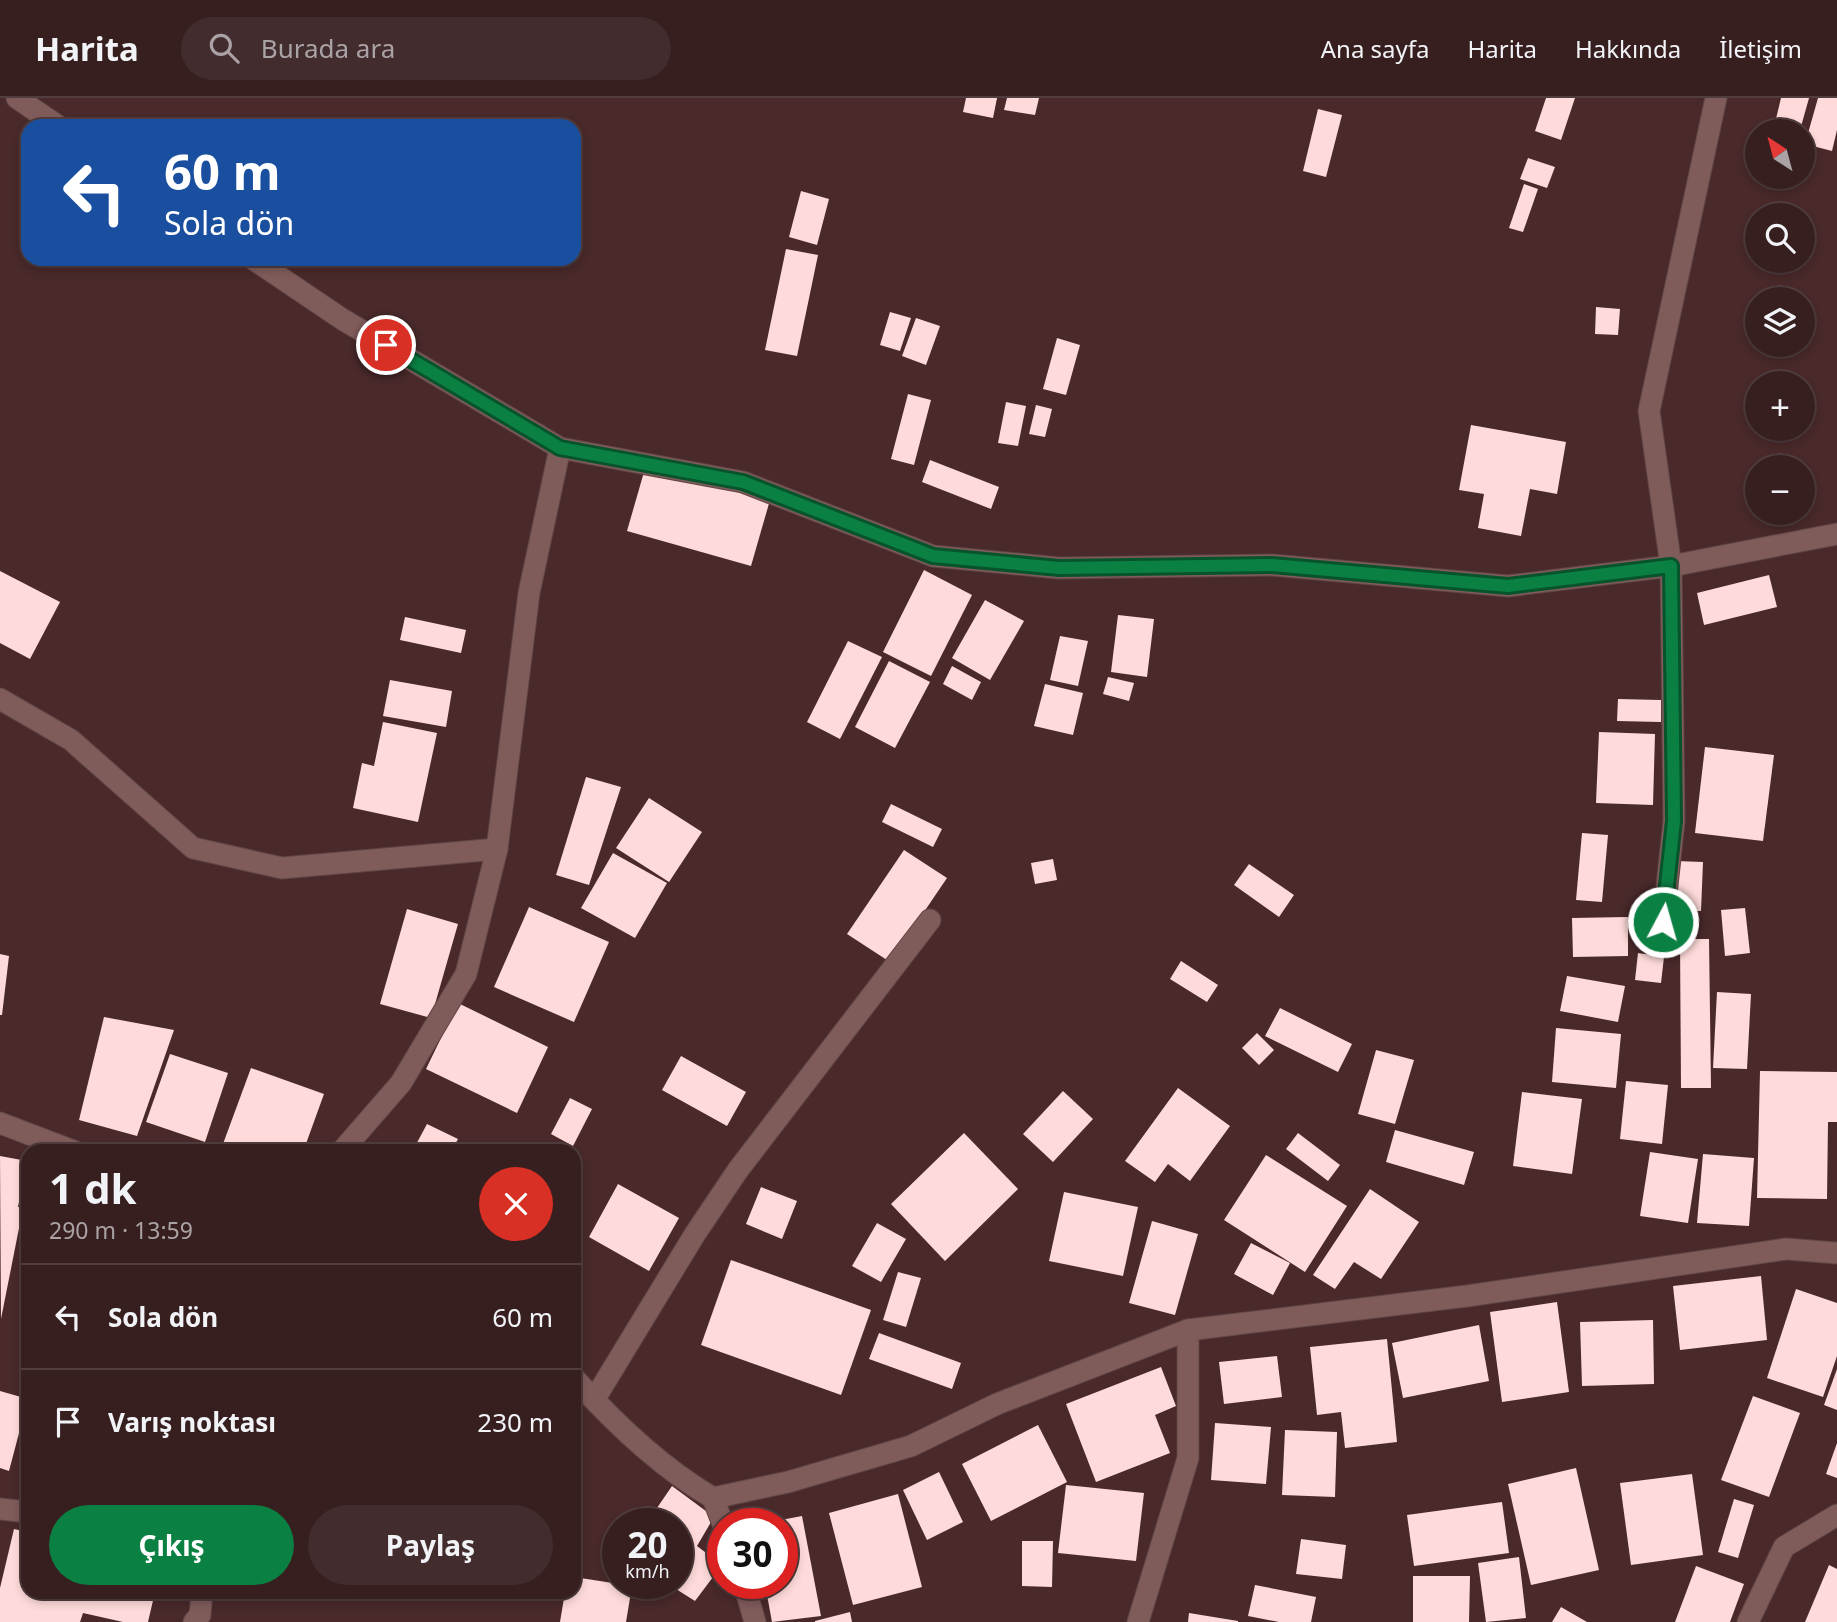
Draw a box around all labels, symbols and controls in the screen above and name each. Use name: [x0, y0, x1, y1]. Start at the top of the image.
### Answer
search box: [181, 17, 671, 80]
text: Harita: [35, 26, 139, 71]
icon: search: [205, 29, 243, 67]
text: Burada ara: [261, 30, 395, 66]
text: Ana sayfa: [1321, 32, 1430, 65]
text: Harita: [1468, 32, 1537, 65]
text: Hakkında: [1575, 32, 1681, 65]
text: İletişim: [1719, 32, 1802, 65]
north arrow: [1745, 119, 1815, 189]
map controls: [1745, 119, 1815, 525]
text: 60 m: [164, 138, 281, 204]
icon: left: [49, 147, 140, 238]
text: Sola dön: [164, 201, 294, 244]
button: search: [1745, 203, 1815, 273]
button: layers: [1745, 287, 1815, 357]
pin: [356, 315, 416, 375]
icon: arrive: [367, 326, 405, 364]
button: +: [1745, 371, 1815, 441]
button: −: [1745, 455, 1815, 525]
position arrow: [1626, 885, 1700, 959]
text: 1 dk: [49, 1159, 137, 1216]
button: close: [479, 1167, 553, 1241]
text: 290 m · 13:59: [49, 1214, 193, 1246]
icon: left: [49, 1298, 87, 1336]
text: Sola dön: [108, 1299, 218, 1335]
text: 60 m: [492, 1299, 553, 1335]
icon: arrive: [49, 1403, 87, 1441]
text: Varış noktası: [108, 1404, 276, 1440]
text: 230 m: [477, 1404, 553, 1440]
button: Çıkış: [49, 1505, 294, 1585]
button: Paylaş: [308, 1505, 553, 1585]
speed limit sign: 30: [707, 1508, 798, 1599]
text: 20: [627, 1521, 668, 1568]
text: km/h: [625, 1559, 670, 1583]

